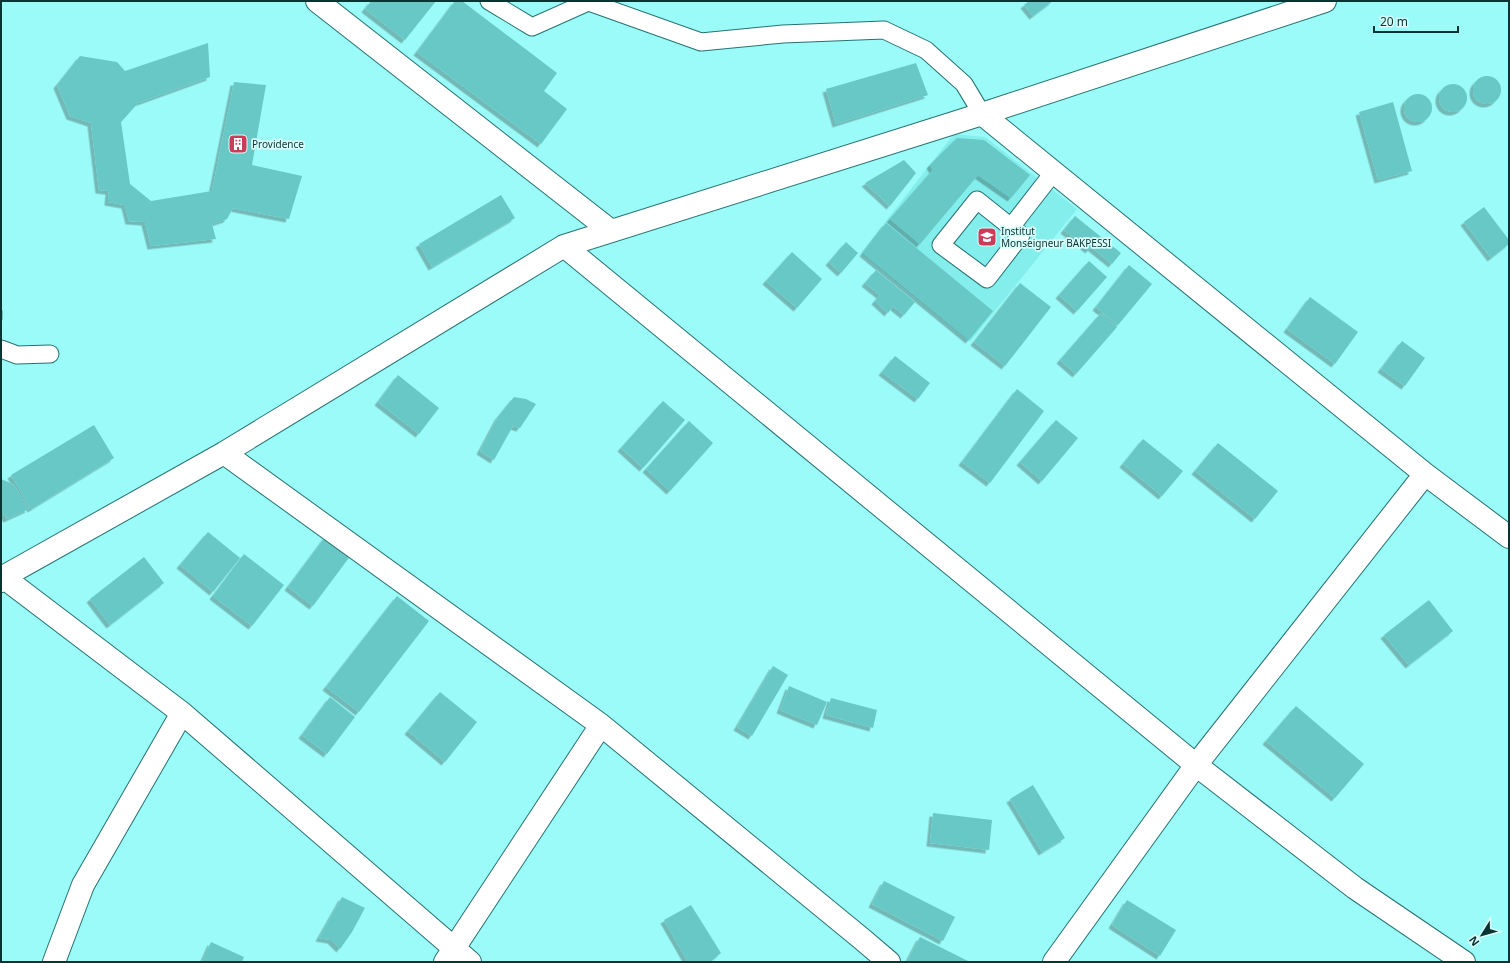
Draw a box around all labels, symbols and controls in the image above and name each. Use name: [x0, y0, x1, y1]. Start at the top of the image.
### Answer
scale bar: [1374, 8, 1458, 34]
text: 20 m: [1380, 13, 1408, 30]
building icon: Providence: [227, 133, 249, 155]
place label: Providence: [252, 137, 304, 151]
place label: Institut Monseigneur BAKPESSI: [1001, 224, 1111, 250]
school or university icon: Institut Monseigneur BAKPESSI: [976, 226, 998, 248]
north arrow: [1462, 915, 1502, 955]
text: N: [1465, 933, 1482, 949]

